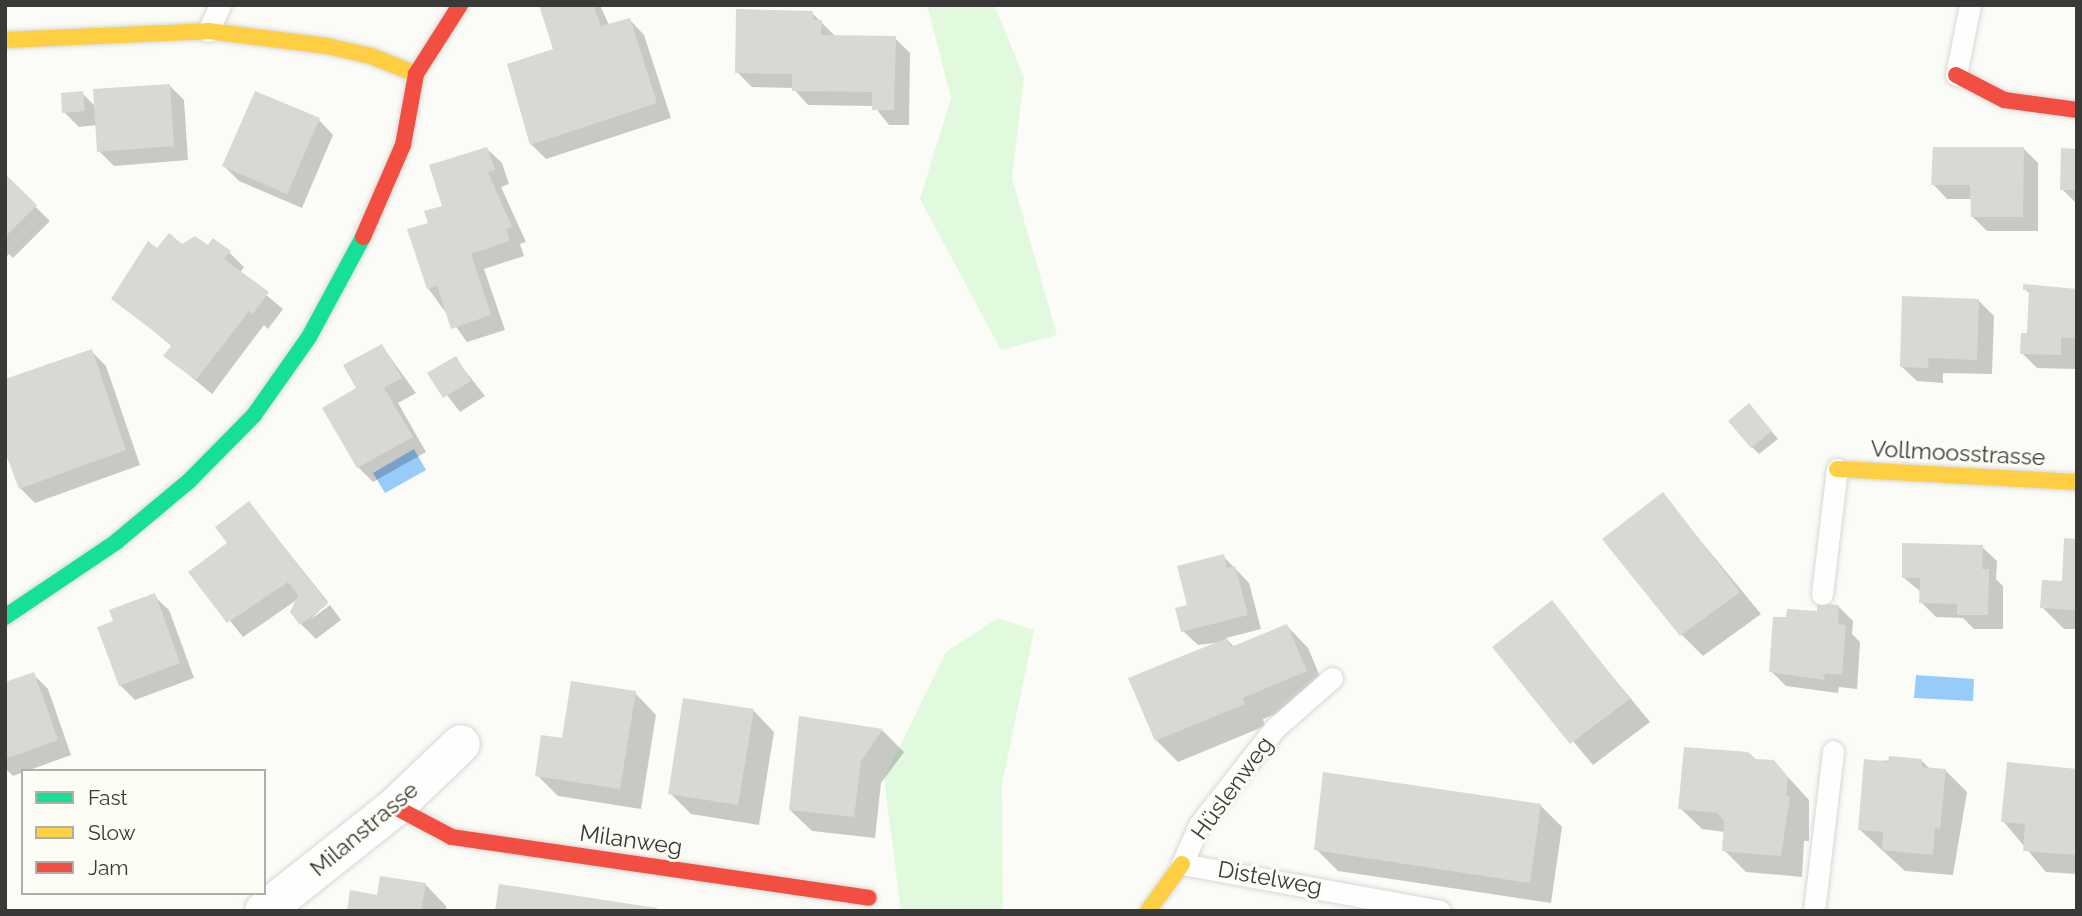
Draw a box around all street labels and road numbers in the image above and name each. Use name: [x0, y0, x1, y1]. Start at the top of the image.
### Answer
street label: Vollmoosstrasse: [1870, 435, 2046, 471]
street label: Hüslenweg: [1185, 731, 1279, 845]
street label: Milanstrasse: [304, 776, 424, 882]
street label: Milanweg: [578, 819, 684, 861]
street label: Distelweg: [1216, 855, 1324, 901]

